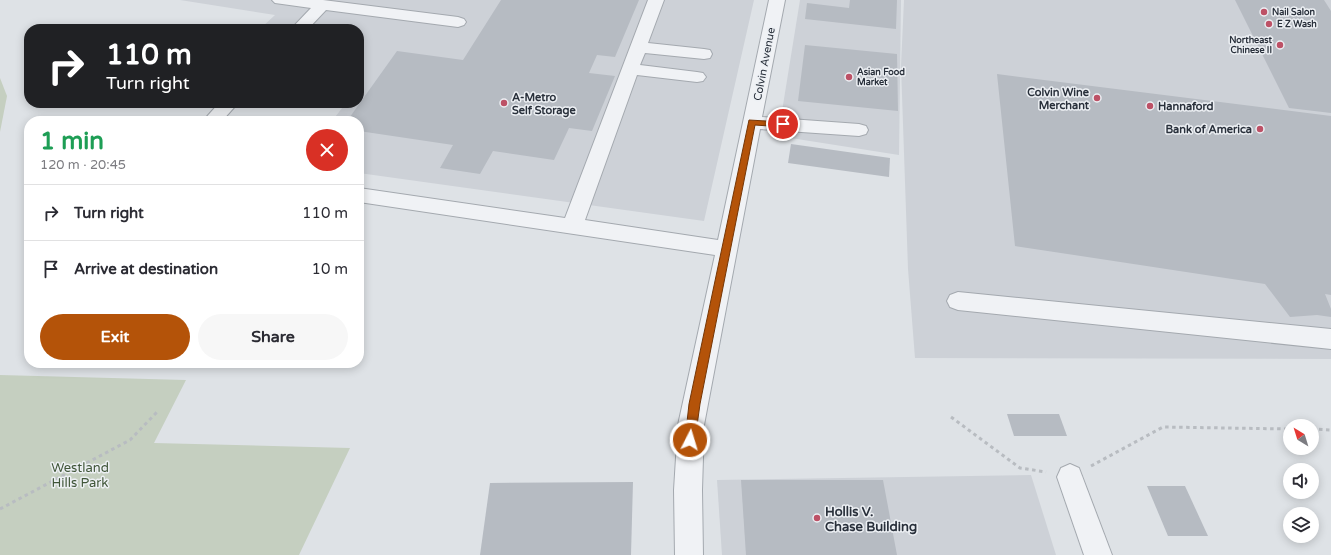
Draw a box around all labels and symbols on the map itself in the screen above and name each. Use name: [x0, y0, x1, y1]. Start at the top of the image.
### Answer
marker: Nail Salon: [1259, 7, 1269, 17]
place label: Nail Salon: [1272, 7, 1315, 18]
marker: E Z Wash: [1264, 19, 1274, 29]
place label: E Z Wash: [1277, 19, 1317, 30]
street label: Colvin Avenue: [751, 26, 778, 102]
place label: Northeast Chinese II: [1229, 35, 1273, 56]
marker: Northeast Chinese II: [1275, 40, 1285, 50]
place label: Asian Food Market: [857, 67, 905, 88]
marker: Asian Food Market: [844, 72, 854, 82]
place label: Colvin Wine Merchant: [1027, 86, 1090, 112]
place label: A-Metro Self Storage: [512, 91, 576, 118]
marker: Colvin Wine Merchant: [1092, 93, 1102, 103]
marker: A-Metro Self Storage: [499, 98, 509, 108]
place label: Hannaford: [1158, 100, 1214, 113]
marker: Hannaford: [1145, 101, 1155, 111]
pin: [766, 107, 800, 141]
place label: Bank of America: [1165, 123, 1252, 136]
marker: Bank of America: [1255, 124, 1265, 134]
position arrow: [669, 419, 711, 461]
north arrow: [1283, 419, 1319, 455]
park label: Westland Hills Park: [51, 460, 109, 491]
place label: Hollis V. Chase Building: [825, 504, 917, 535]
marker: Hollis V. Chase Building: [812, 513, 822, 523]

